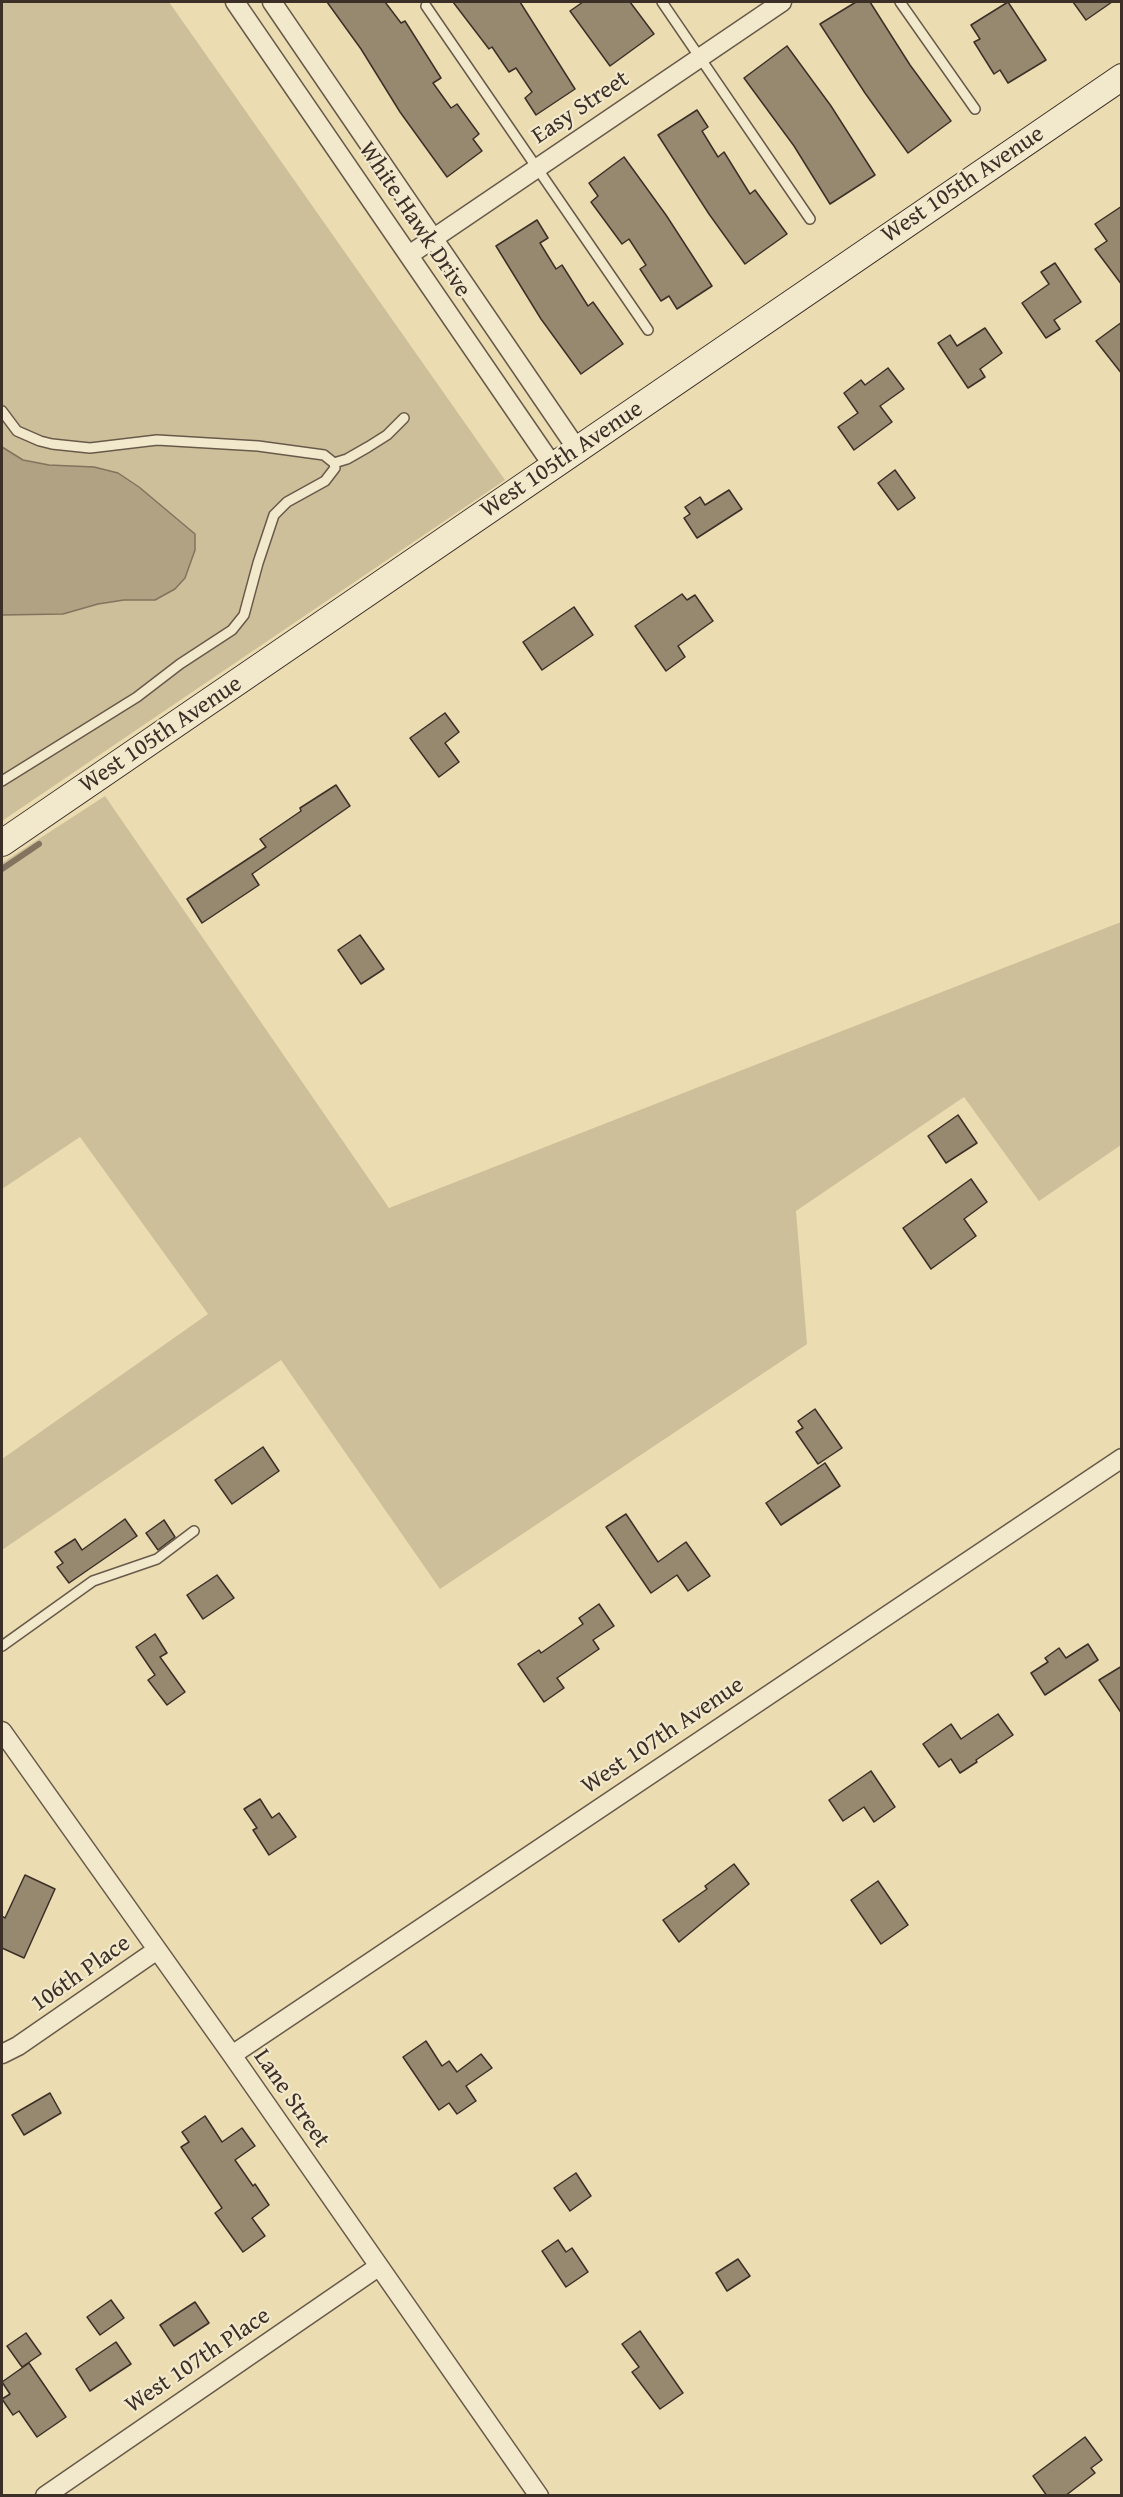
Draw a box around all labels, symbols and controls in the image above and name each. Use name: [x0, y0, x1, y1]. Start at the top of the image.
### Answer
street label: Easy Street: [527, 65, 635, 151]
street label: West 105th Avenue: [876, 120, 1050, 250]
street label: White Hawk Drive: [351, 137, 477, 303]
street label: West 105th Avenue: [475, 395, 649, 525]
street label: West 105th Avenue: [74, 670, 248, 800]
street label: West 107th Avenue: [576, 1671, 750, 1801]
street label: 106th Place: [26, 1929, 136, 2019]
street label: Lane Street: [247, 2044, 335, 2154]
street label: West 107th Place: [120, 2302, 276, 2420]

